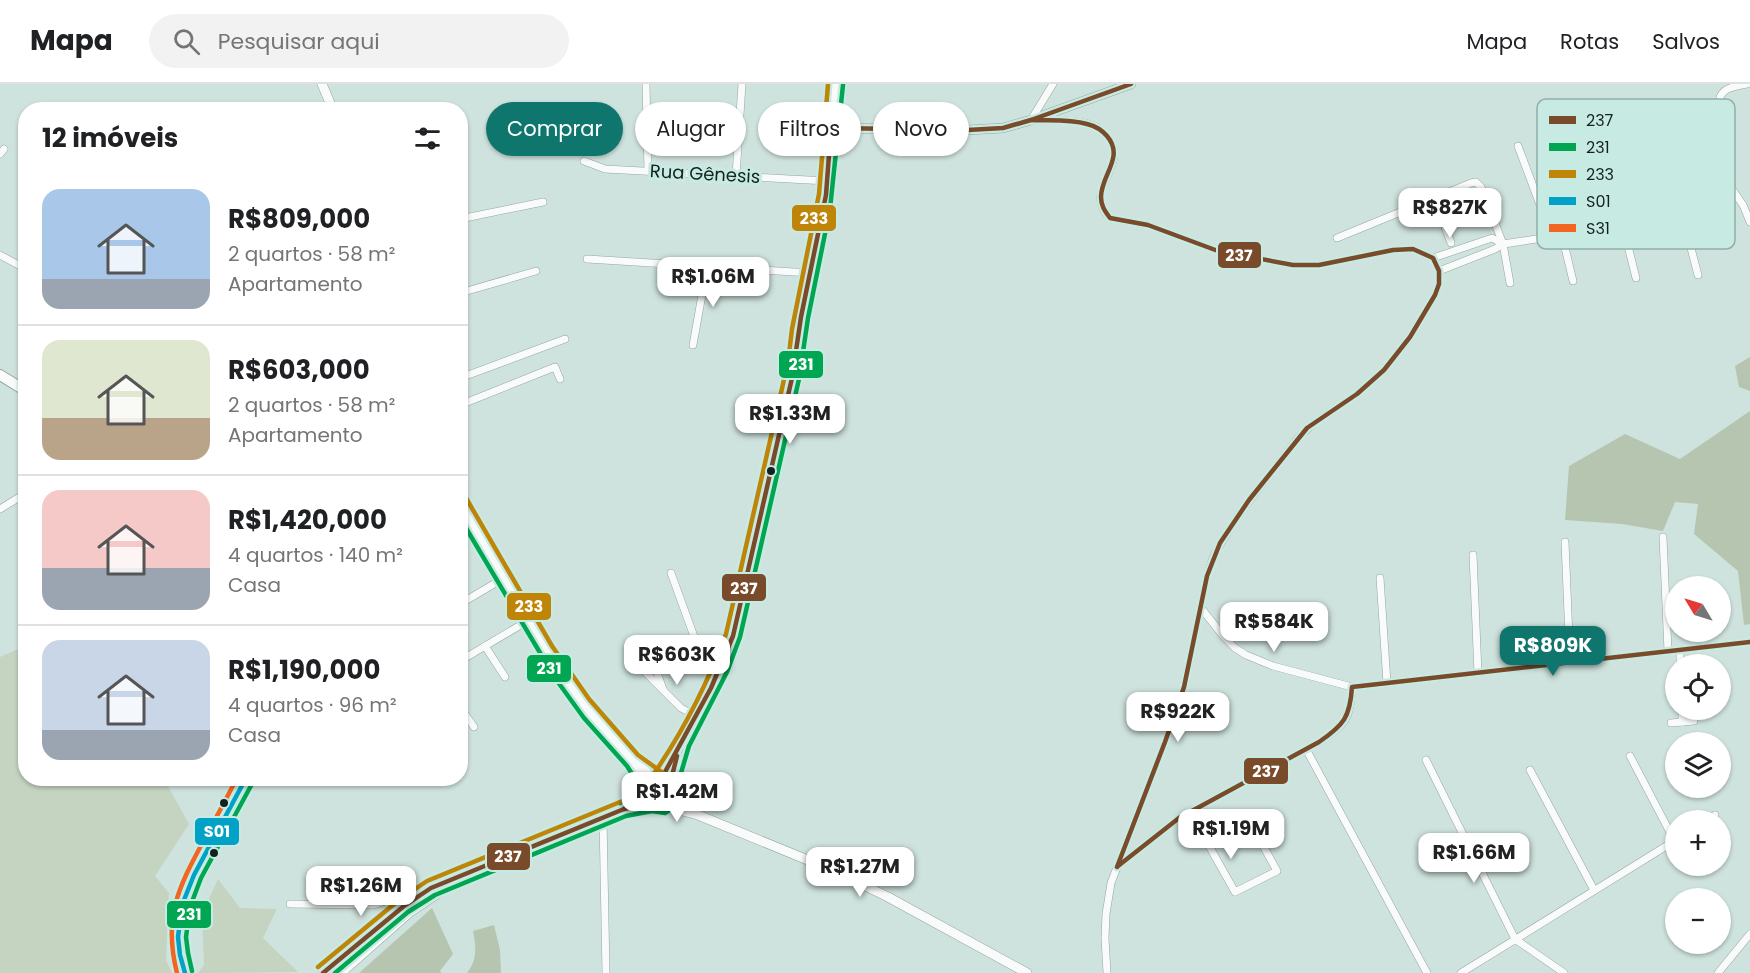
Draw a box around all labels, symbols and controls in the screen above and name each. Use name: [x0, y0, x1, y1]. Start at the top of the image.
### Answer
search box: [149, 14, 569, 68]
text: Mapa: [30, 21, 113, 60]
icon: search: [170, 25, 203, 58]
text: Pesquisar aqui: [218, 26, 380, 57]
text: Mapa: [1466, 27, 1527, 56]
text: Rotas: [1560, 27, 1619, 56]
text: Salvos: [1652, 27, 1720, 56]
legend: [1537, 99, 1735, 249]
chip: Comprar: [486, 102, 623, 156]
chip: Alugar: [635, 102, 746, 156]
chip: Filtros: [758, 102, 861, 156]
chip: Novo: [873, 102, 969, 156]
text: 237: [1586, 109, 1614, 132]
text: 12 imóveis: [42, 120, 178, 156]
icon: filters: [411, 122, 444, 155]
text: 231: [1586, 136, 1610, 159]
street label: Rua Gênesis: [649, 158, 761, 189]
text: 233: [1586, 163, 1614, 186]
pin: R$827K: [1401, 188, 1499, 239]
text: S01: [1586, 190, 1611, 213]
text: R$827K: [1412, 193, 1488, 221]
text: R$809,000: [228, 201, 370, 237]
line badge: 233: [791, 204, 837, 232]
text: 233: [800, 207, 828, 230]
icon: home: [90, 213, 162, 285]
text: S31: [1586, 217, 1610, 240]
text: 2 quartos · 58 m²: [228, 240, 395, 268]
line badge: 237: [1217, 241, 1262, 269]
text: 237: [1225, 244, 1253, 267]
pin: R$1.06M: [658, 257, 768, 308]
text: R$1.06M: [671, 262, 755, 290]
text: Apartamento: [228, 270, 363, 298]
line badge: 231: [778, 350, 824, 379]
text: R$603,000: [228, 352, 370, 388]
text: 231: [789, 353, 813, 376]
icon: home: [90, 364, 162, 436]
text: 2 quartos · 58 m²: [228, 391, 395, 419]
pin: R$1.33M: [735, 394, 845, 445]
text: R$1.33M: [749, 399, 831, 427]
text: Apartamento: [228, 421, 363, 449]
unlabelled marker: [765, 465, 777, 477]
text: R$1,420,000: [228, 502, 387, 538]
icon: home: [90, 514, 162, 586]
text: 4 quartos · 140 m²: [228, 541, 403, 569]
text: Casa: [228, 571, 281, 599]
line badge: 237: [721, 573, 767, 602]
north arrow: [1665, 576, 1731, 642]
map controls: [1665, 576, 1731, 954]
text: 237: [730, 577, 758, 600]
line badge: 233: [506, 592, 552, 621]
text: 233: [515, 595, 543, 618]
pin: R$584K: [1225, 602, 1323, 653]
text: R$584K: [1234, 607, 1314, 635]
pin: R$809K: [1504, 626, 1602, 677]
text: R$809K: [1514, 631, 1592, 659]
pin: R$603K: [628, 635, 726, 686]
text: R$603K: [638, 640, 716, 668]
text: R$1,190,000: [228, 652, 380, 688]
line badge: 231: [526, 654, 572, 683]
button: locate: [1665, 654, 1731, 720]
text: 231: [537, 657, 561, 680]
icon: home: [90, 664, 162, 736]
text: 4 quartos · 96 m²: [228, 691, 397, 719]
pin: R$922K: [1129, 692, 1227, 743]
text: R$922K: [1140, 697, 1216, 725]
text: Casa: [228, 721, 281, 749]
button: layers: [1665, 732, 1731, 798]
line badge: 237: [1243, 757, 1289, 785]
text: 237: [1252, 760, 1280, 783]
pin: R$1.42M: [622, 772, 732, 823]
text: R$1.42M: [636, 777, 718, 805]
unlabelled marker: [218, 797, 230, 809]
pin: R$1.19M: [1176, 809, 1286, 860]
button: +: [1665, 810, 1731, 876]
text: R$1.19M: [1192, 814, 1270, 842]
line badge: S01: [194, 817, 240, 846]
text: S01: [204, 820, 230, 843]
pin: R$1.66M: [1419, 833, 1529, 884]
text: R$1.66M: [1432, 838, 1516, 866]
line badge: 237: [486, 842, 531, 871]
text: 237: [494, 845, 522, 868]
unlabelled marker: [208, 847, 220, 859]
pin: R$1.27M: [805, 847, 915, 898]
text: R$1.27M: [820, 852, 900, 880]
pin: R$1.26M: [306, 866, 416, 917]
text: R$1.26M: [320, 871, 402, 899]
button: −: [1665, 888, 1731, 954]
line badge: 231: [166, 900, 212, 929]
text: 231: [177, 903, 201, 926]

